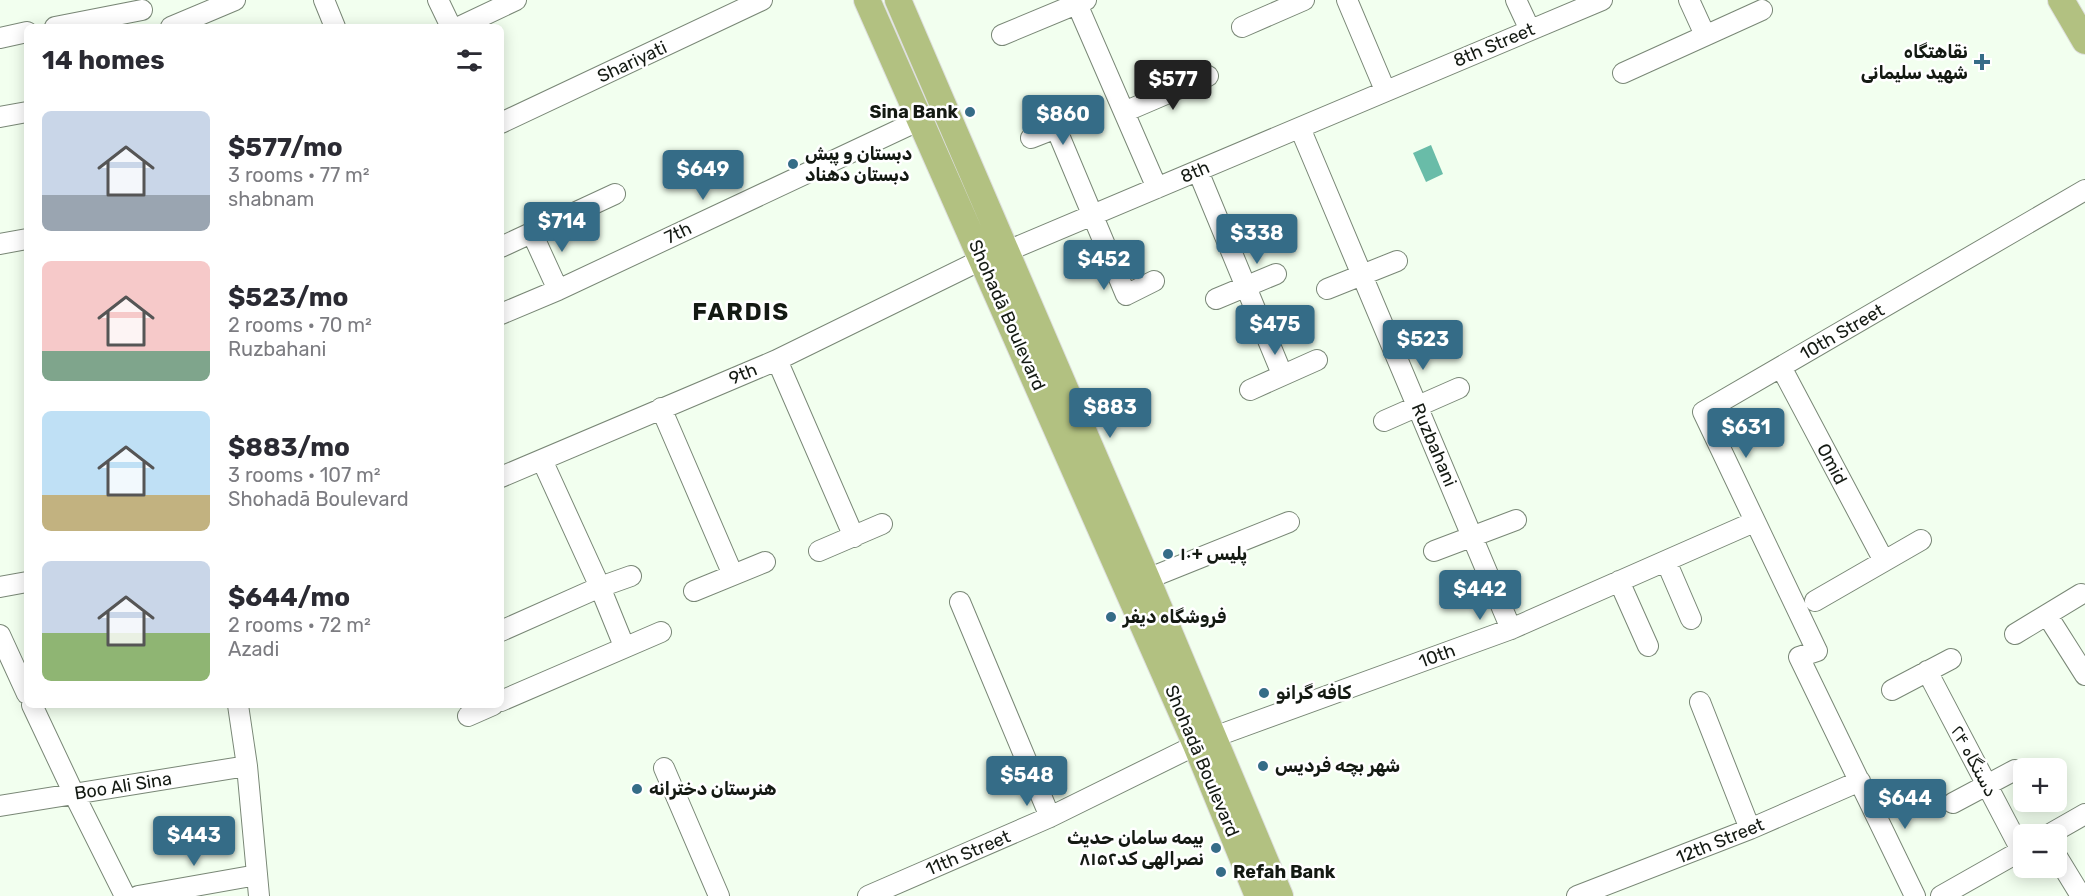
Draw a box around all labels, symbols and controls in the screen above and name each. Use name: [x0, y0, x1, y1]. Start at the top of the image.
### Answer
street label: 8th Street: [1450, 18, 1538, 72]
street label: Shariyati: [594, 36, 670, 88]
place label: نقاهتگاه شهید سلیمانی: [1861, 41, 1968, 84]
icon: filters: [453, 44, 486, 77]
text: 14 homes: [42, 45, 165, 76]
marker: نقاهتگاه شهید سلیمانی: [1973, 53, 1991, 71]
pin: $577: [1137, 60, 1209, 111]
text: $577: [1148, 67, 1198, 91]
pin: $860: [1027, 95, 1099, 146]
place label: Sina Bank: [869, 101, 958, 123]
text: $860: [1036, 102, 1090, 126]
marker: Sina Bank: [963, 105, 977, 119]
text: $577/mo: [228, 132, 343, 163]
icon: home: [90, 135, 162, 207]
place label: دبستان و پبش دبستان دهناد: [805, 143, 912, 186]
pin: $649: [667, 150, 739, 201]
street label: 8th: [1177, 156, 1213, 188]
text: $649: [677, 157, 729, 181]
marker: دبستان و پبش دبستان دهناد: [786, 157, 800, 171]
text: 3 rooms · 77 m²: [228, 163, 370, 187]
text: shabnam: [228, 187, 314, 211]
pin: $714: [526, 202, 598, 253]
text: $714: [538, 209, 586, 233]
pin: $338: [1221, 214, 1293, 265]
street label: 7th: [661, 217, 695, 249]
text: $338: [1230, 221, 1284, 245]
street label: Shohadā Boulevard: [964, 236, 1050, 394]
pin: $452: [1068, 240, 1140, 291]
text: $452: [1078, 247, 1130, 271]
text: $523/mo: [228, 282, 348, 313]
icon: home: [90, 285, 162, 357]
district label: FARDIS: [692, 298, 790, 326]
street label: 10th Street: [1796, 299, 1888, 365]
pin: $475: [1239, 305, 1311, 356]
text: $475: [1250, 312, 1300, 336]
text: 2 rooms · 70 m²: [228, 313, 372, 337]
pin: $523: [1387, 320, 1459, 371]
text: $523: [1397, 327, 1449, 351]
text: Ruzbahani: [228, 337, 326, 361]
street label: 9th: [726, 358, 760, 390]
pin: $883: [1074, 388, 1146, 439]
text: $883: [1083, 395, 1137, 419]
street label: Ruzbahani: [1407, 400, 1461, 490]
pin: $631: [1710, 408, 1782, 459]
text: $631: [1721, 415, 1771, 439]
text: $883/mo: [228, 432, 350, 463]
icon: home: [90, 435, 162, 507]
street label: Omid: [1812, 440, 1852, 488]
text: 3 rooms · 107 m²: [228, 463, 381, 487]
text: Shohadā Boulevard: [228, 487, 409, 511]
place label: پلیس +۱۰: [1180, 543, 1247, 566]
marker: پلیس +۱۰: [1161, 547, 1175, 561]
pin: $442: [1444, 570, 1516, 621]
text: $442: [1453, 577, 1507, 601]
text: $644/mo: [228, 582, 350, 613]
icon: home: [90, 585, 162, 657]
place label: فروشگاه دیفر: [1122, 606, 1226, 628]
marker: فروشگاه دیفر: [1104, 610, 1118, 624]
text: 2 rooms · 72 m²: [228, 613, 371, 637]
text: Azadi: [228, 637, 279, 661]
street label: 10th: [1416, 639, 1458, 673]
street label: Shohadā Boulevard: [1160, 682, 1244, 840]
place label: کافه گرانو: [1276, 682, 1352, 704]
marker: کافه گرانو: [1257, 686, 1271, 700]
street label: ۲۴ دستگاه: [1946, 721, 2002, 801]
place label: شهر بچه فردیس: [1275, 755, 1400, 777]
pin: $548: [991, 756, 1063, 807]
map controls: [2013, 758, 2067, 878]
button: +: [2013, 758, 2067, 812]
marker: شهر بچه فردیس: [1256, 759, 1270, 773]
text: $548: [1000, 763, 1054, 787]
street label: Boo Ali Sina: [73, 767, 173, 805]
place label: هنرستان دخترانه: [649, 778, 776, 800]
pin: $644: [1869, 779, 1941, 830]
marker: هنرستان دخترانه: [630, 782, 644, 796]
text: $644: [1878, 786, 1932, 810]
street label: 12th Street: [1673, 813, 1767, 869]
pin: $443: [158, 816, 230, 867]
text: $443: [167, 823, 221, 847]
button: −: [2013, 824, 2067, 878]
street label: 11th Street: [922, 825, 1014, 881]
place label: بیمه سامان حدیث نصرالهی کد۸۱۵۲: [1067, 827, 1204, 870]
marker: بیمه سامان حدیث نصرالهی کد۸۱۵۲: [1209, 841, 1223, 855]
place label: Refah Bank: [1233, 861, 1336, 883]
marker: Refah Bank: [1214, 865, 1228, 879]

